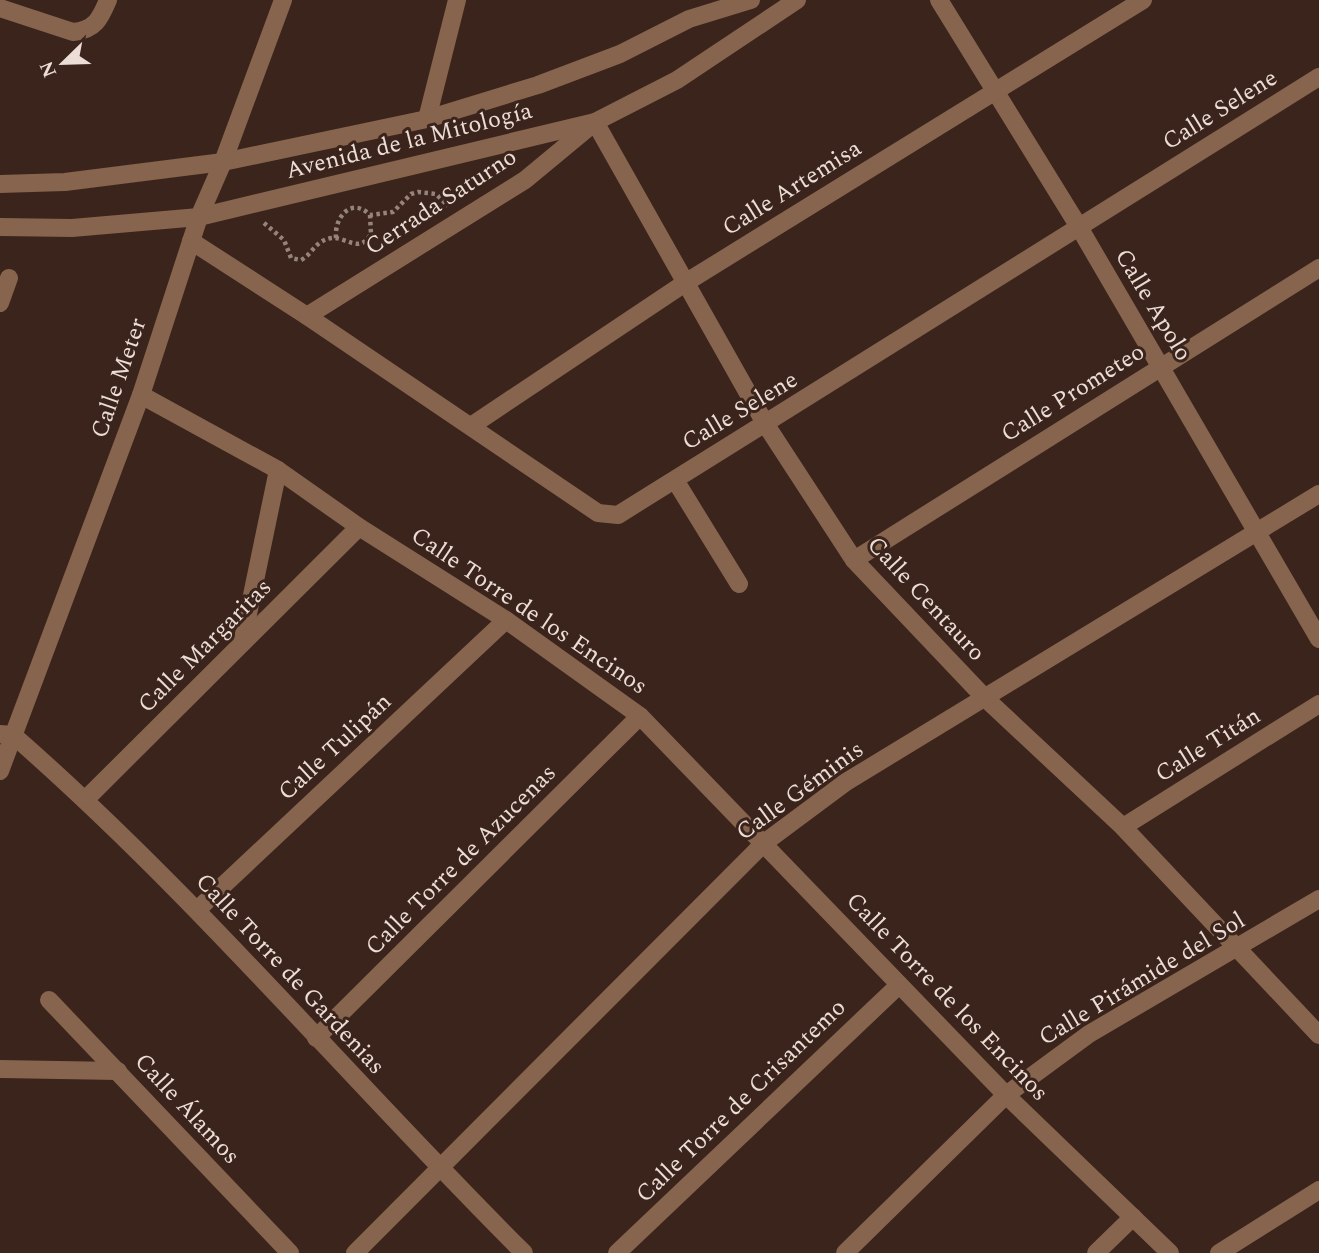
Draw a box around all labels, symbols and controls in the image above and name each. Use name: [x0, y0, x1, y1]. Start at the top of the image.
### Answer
north arrow: [28, 28, 98, 98]
text: N: [32, 56, 65, 82]
street label: Calle Selene: [1155, 60, 1285, 160]
street label: Avenida de la Mitología: [282, 93, 536, 189]
street label: Calle Artemisa: [715, 131, 869, 245]
street label: Cerrada Saturno: [358, 139, 524, 265]
street label: Calle Apolo: [1105, 242, 1201, 368]
street label: Calle Meter: [82, 313, 156, 443]
street label: Calle Prometeo: [994, 334, 1152, 452]
street label: Calle Selene: [675, 362, 805, 460]
street label: Calle Torre de los Encinos: [403, 518, 655, 704]
street label: Calle Centauro: [858, 528, 994, 670]
street label: Calle Margaritas: [130, 571, 280, 721]
street label: Calle Tulipán: [270, 685, 400, 809]
street label: Calle Titán: [1148, 698, 1268, 792]
street label: Calle Géminis: [729, 732, 871, 850]
street label: Calle Torre de Azucenas: [357, 756, 565, 964]
street label: Calle Torre de Gardenias: [187, 865, 393, 1083]
street label: Calle Torre de los Encinos: [837, 884, 1057, 1110]
street label: Calle Pirámide del Sol: [1032, 903, 1252, 1055]
street label: Calle Torre de Crisantemo: [628, 991, 854, 1211]
street label: Calle Álamos: [126, 1045, 248, 1173]

